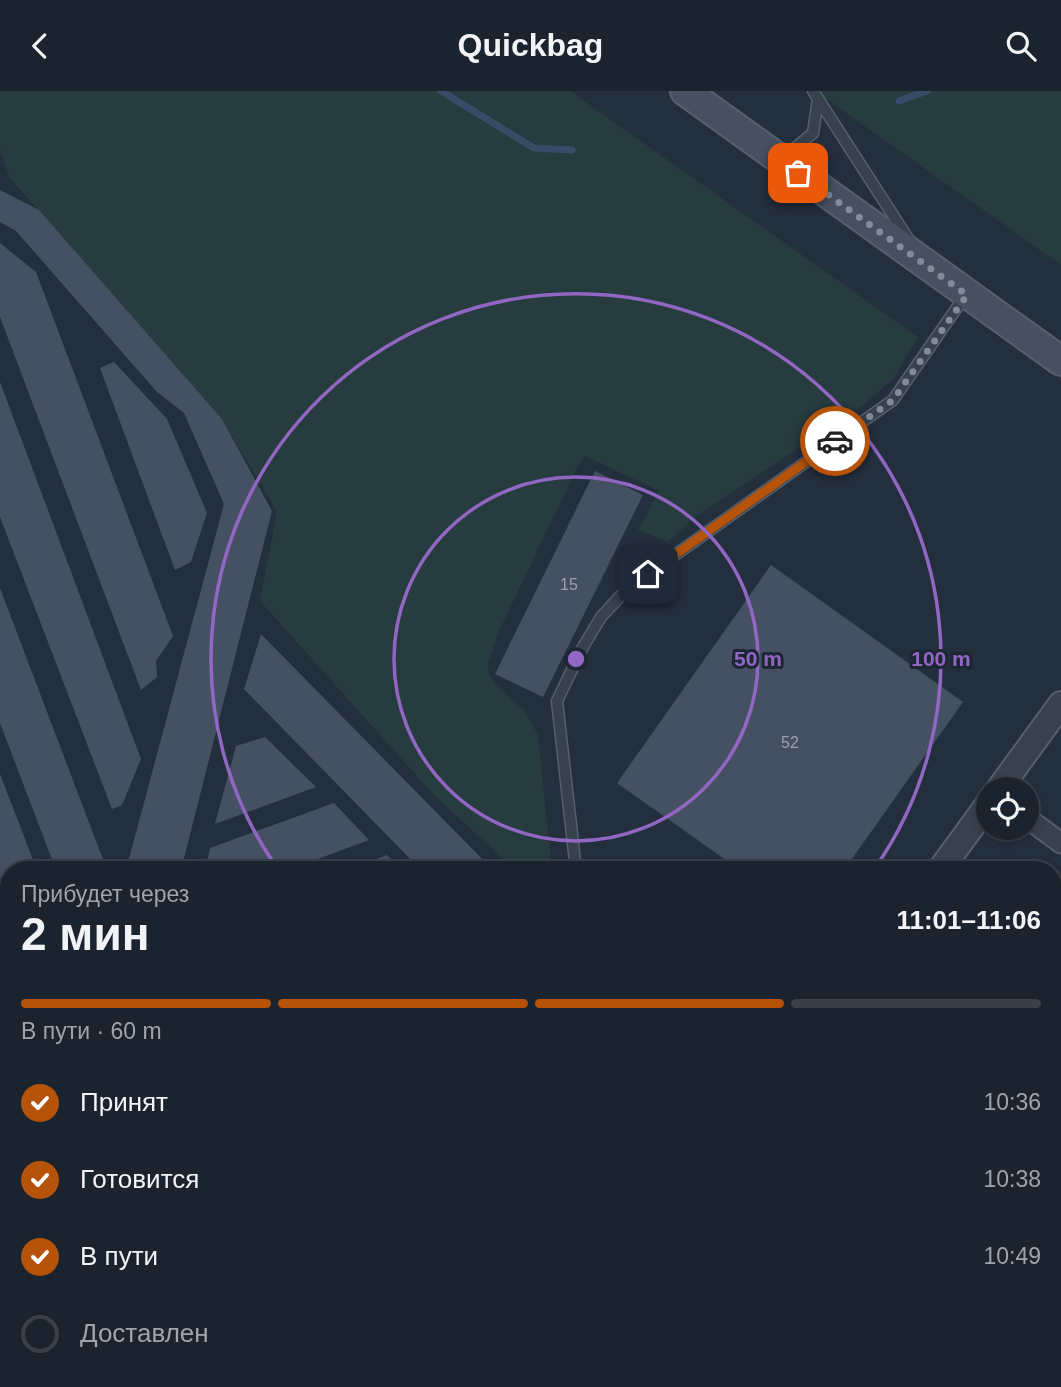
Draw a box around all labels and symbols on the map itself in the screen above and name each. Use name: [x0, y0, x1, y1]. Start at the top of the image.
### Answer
pin: [768, 143, 828, 203]
courier: [800, 406, 870, 476]
pin: [618, 544, 678, 604]
house number: 15: [560, 576, 578, 593]
centre of rings: [564, 647, 588, 671]
text: 50 m: [734, 647, 782, 670]
text: 100 m: [911, 647, 971, 670]
house number: 52: [781, 734, 799, 751]

